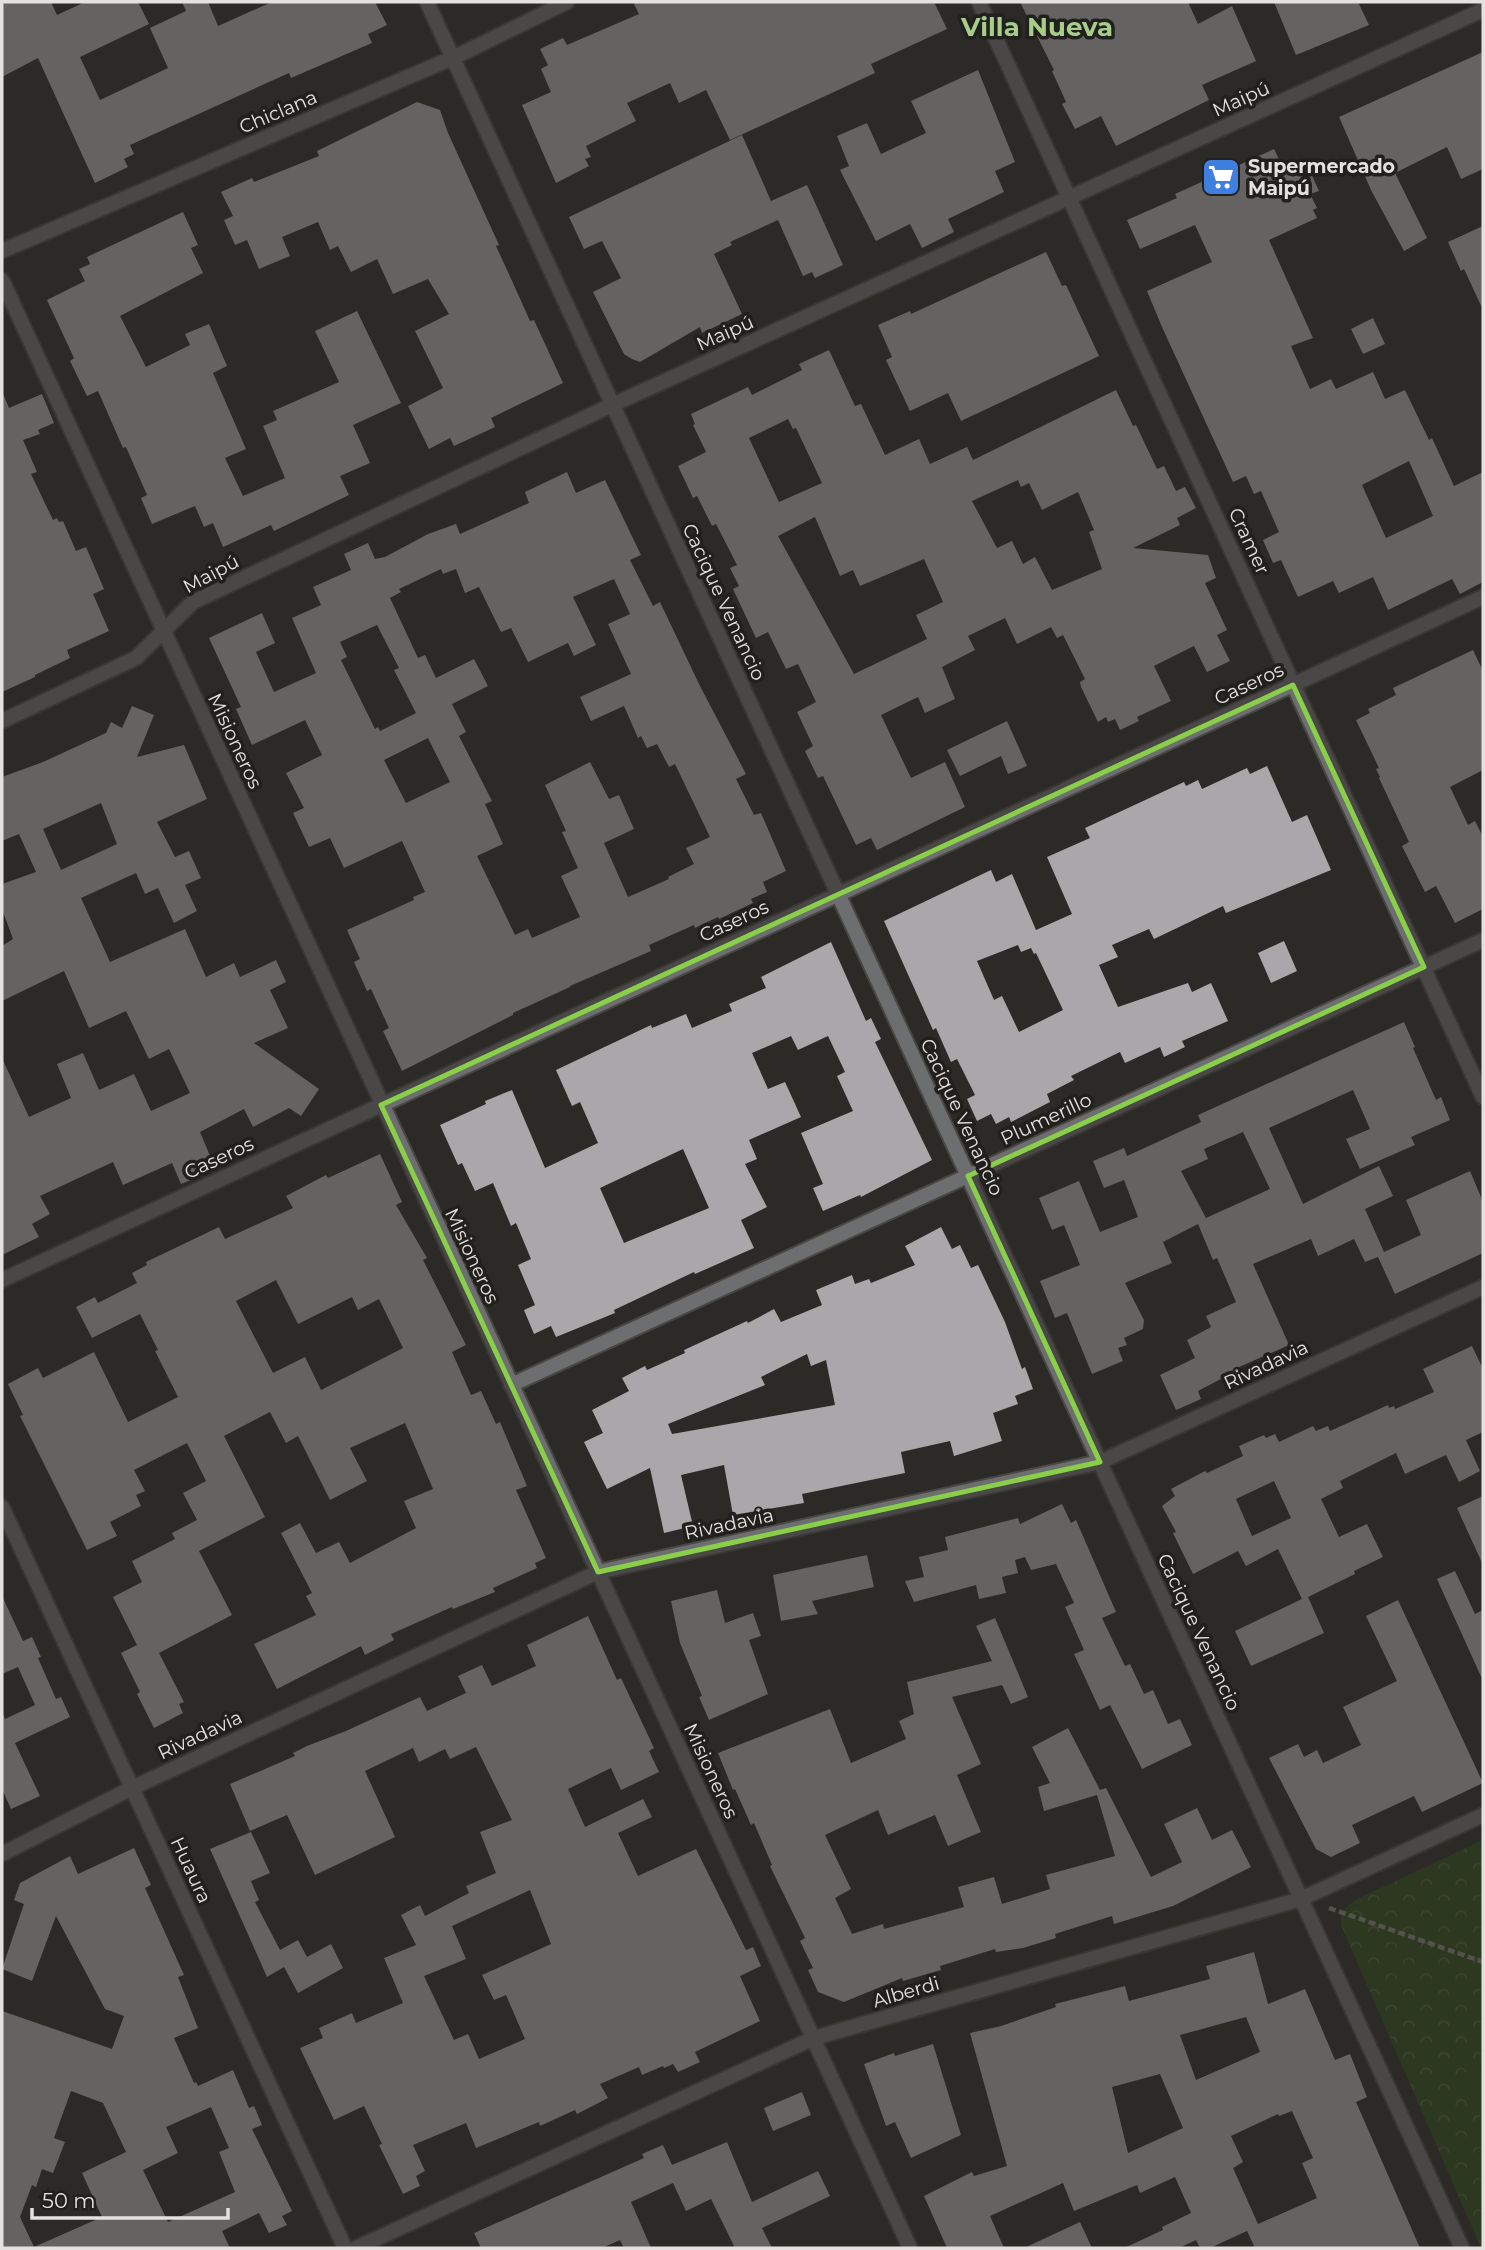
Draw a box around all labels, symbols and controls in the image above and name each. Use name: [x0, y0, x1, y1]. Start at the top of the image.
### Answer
district label: Villa Nueva: [960, 11, 1113, 43]
street label: Maipú: [1209, 76, 1273, 122]
street label: Chiclana: [236, 85, 320, 139]
place label: Supermercado Maipú: [1248, 155, 1395, 200]
supermarket icon: Supermercado Maipú: [1200, 156, 1242, 198]
street label: Maipú: [693, 310, 757, 356]
street label: Cramer: [1224, 504, 1274, 578]
street label: Cacique Venancio: [678, 520, 770, 684]
street label: Maipú: [179, 550, 243, 598]
street label: Caseros: [1211, 658, 1287, 710]
street label: Misioneros: [203, 690, 267, 792]
street label: Caseros: [696, 895, 772, 947]
street label: Cacique Venancio: [916, 1035, 1008, 1199]
street label: Plumerillo: [997, 1088, 1095, 1150]
street label: Caseros: [181, 1132, 257, 1184]
street label: Misioneros: [440, 1205, 504, 1307]
street label: Rivadavia: [1220, 1335, 1312, 1395]
street label: Rivadavia: [682, 1503, 776, 1545]
street label: Cacique Venancio: [1153, 1550, 1245, 1714]
street label: Rivadavia: [154, 1705, 246, 1765]
street label: Misioneros: [679, 1720, 743, 1822]
street label: Huaura: [166, 1833, 216, 1907]
street label: Alberdi: [870, 1972, 942, 2012]
scale bar: [32, 2176, 228, 2220]
text: 50 m: [42, 2188, 96, 2213]

